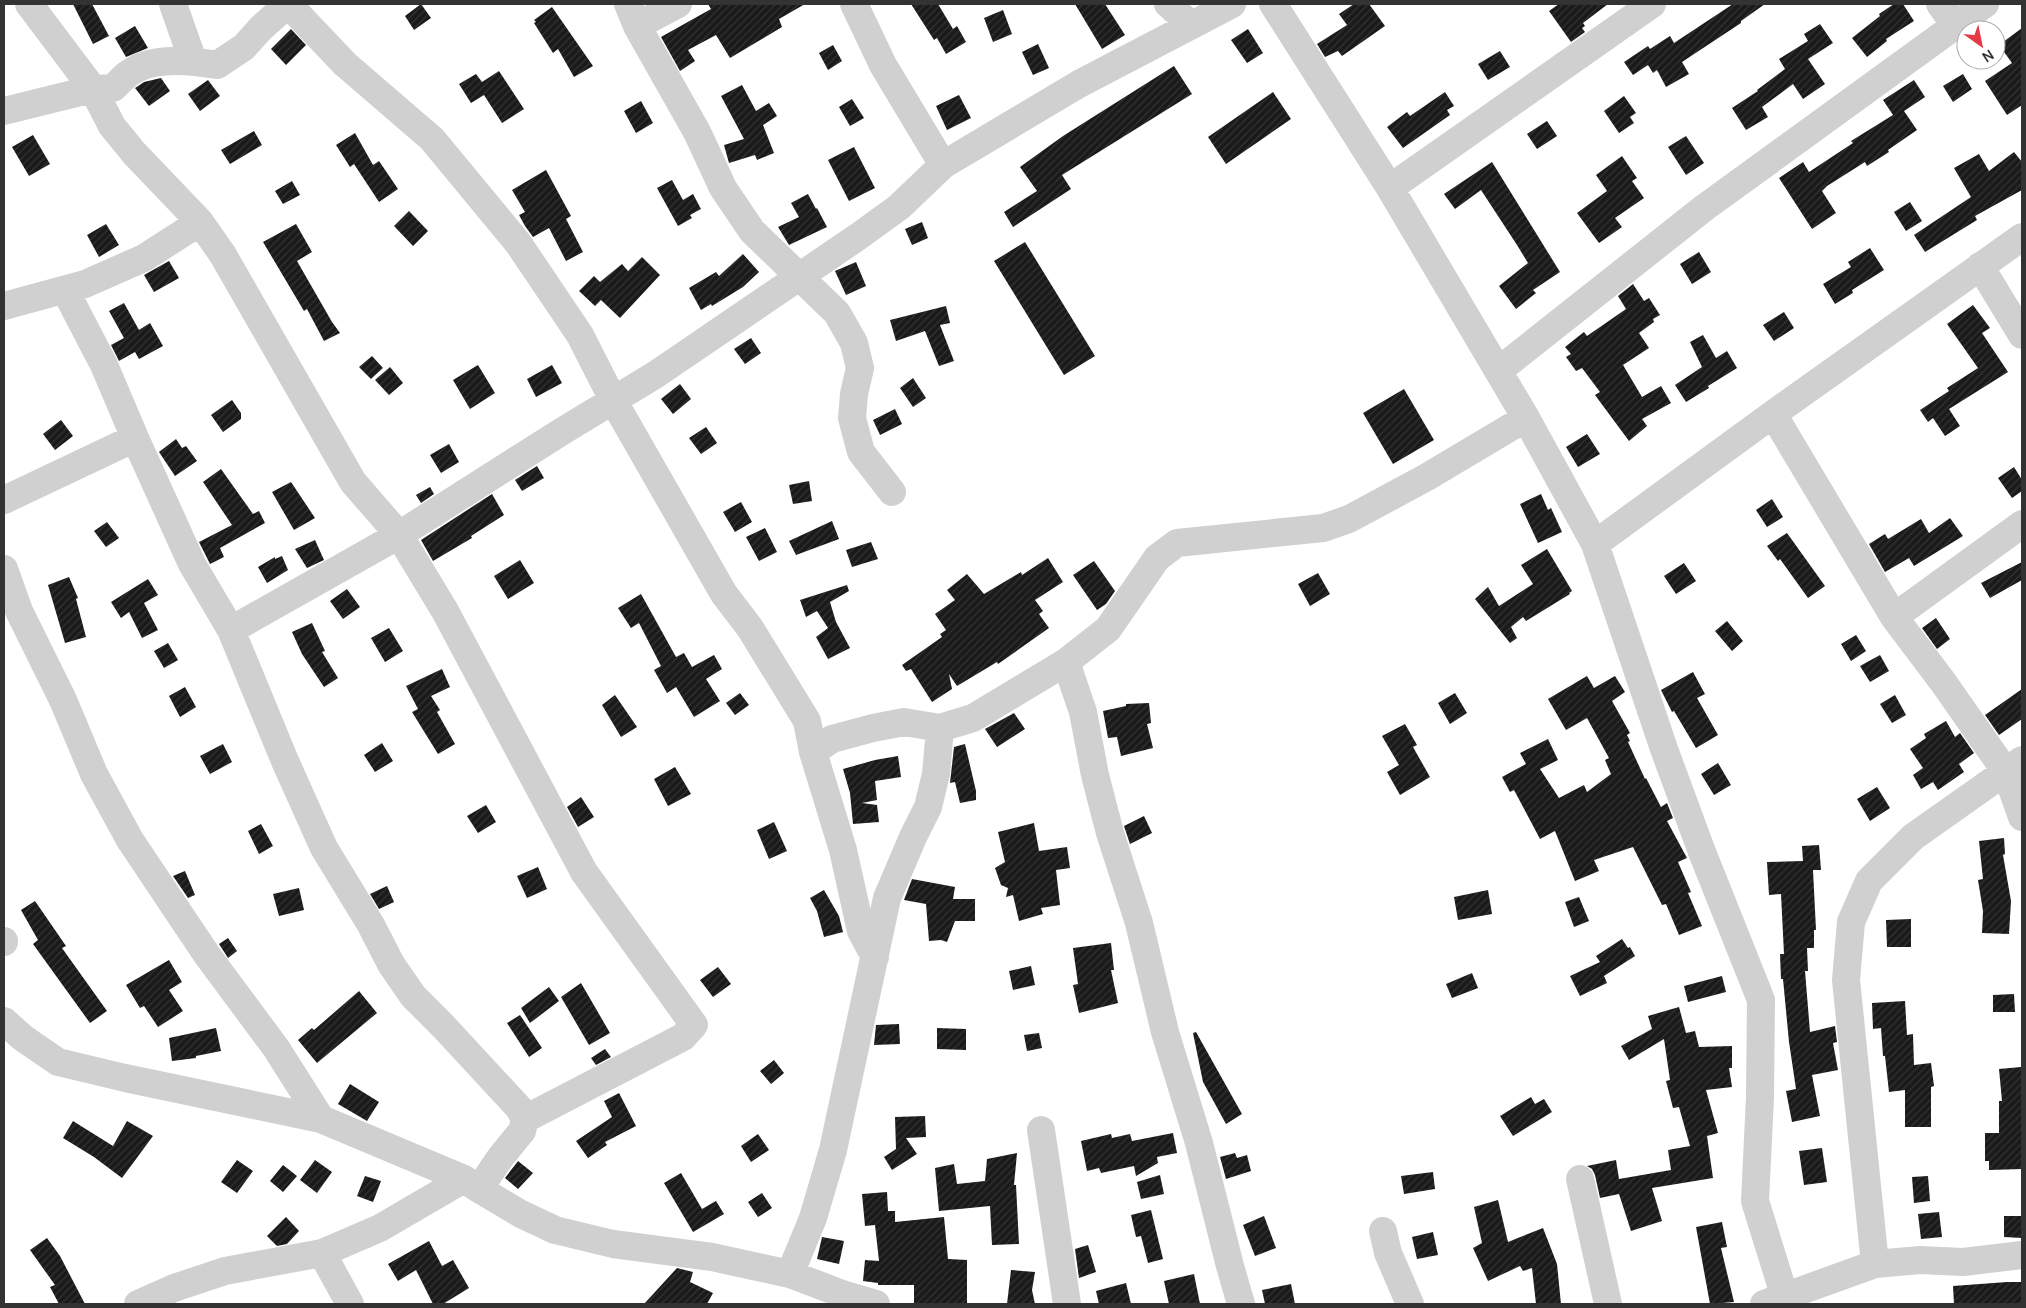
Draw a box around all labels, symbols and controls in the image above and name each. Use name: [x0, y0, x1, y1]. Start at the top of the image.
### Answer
north arrow: [1956, 20, 2006, 70]
text: N: [1979, 46, 1998, 67]

